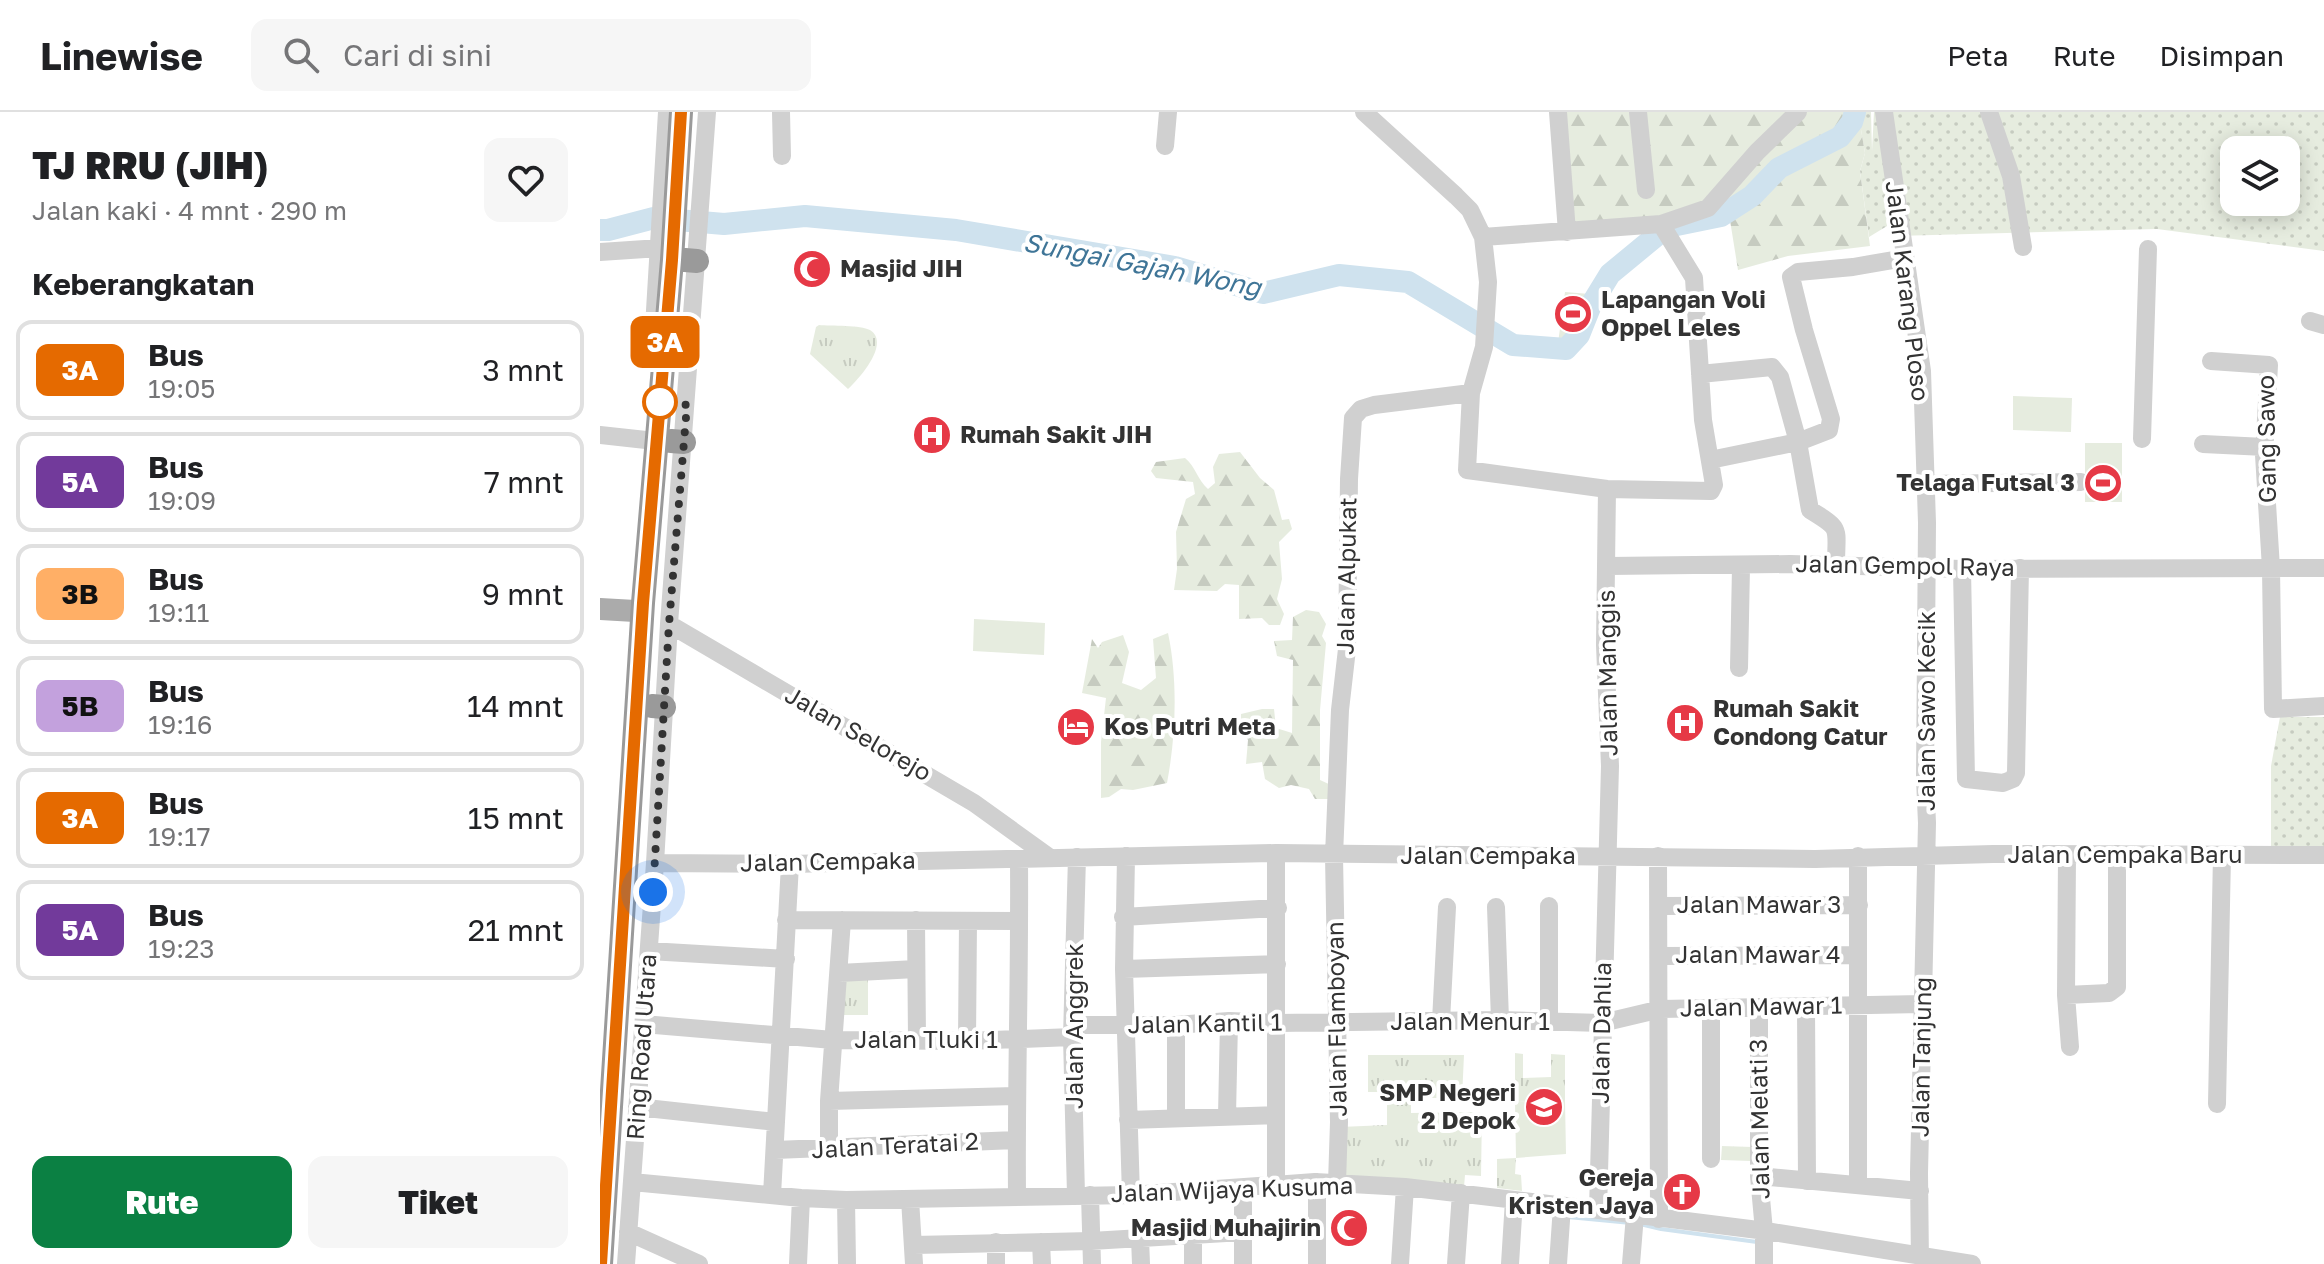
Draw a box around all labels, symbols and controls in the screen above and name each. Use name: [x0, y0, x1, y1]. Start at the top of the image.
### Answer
search box: [251, 19, 811, 91]
text: Linewise: [40, 33, 203, 78]
icon: search: [279, 33, 323, 77]
text: Cari di sini: [343, 37, 492, 73]
text: Peta: [1947, 39, 2009, 72]
text: Rute: [2053, 39, 2116, 72]
text: Disimpan: [2160, 39, 2284, 72]
map controls: [2220, 136, 2300, 216]
button: layers: [2220, 136, 2300, 216]
button: heart: [484, 138, 568, 222]
text: TJ RRU (JIH): [32, 142, 268, 187]
street label: Jalan Karang Ploso: [1881, 179, 1936, 403]
text: Jalan kaki · 4 mnt · 290 m: [32, 195, 347, 226]
water label: Sungai Gajah Wong: [1021, 226, 1265, 303]
mosque icon: Masjid JIH: [791, 248, 833, 290]
place label: Masjid JIH: [840, 253, 963, 282]
text: Keberangkatan: [32, 266, 254, 302]
place label: Lapangan Voli Oppel Leles: [1601, 284, 1766, 341]
sports icon: Lapangan Voli Oppel Leles: [1552, 293, 1594, 335]
line badge: 3A: [629, 316, 701, 368]
text: 3A: [647, 325, 683, 358]
text: Bus: [148, 337, 204, 373]
text: 3 mnt: [482, 352, 564, 388]
text: 3A: [62, 353, 98, 386]
text: 19:05: [148, 373, 215, 404]
street label: Gang Sawo: [2250, 375, 2281, 503]
unlabelled marker: [643, 385, 677, 419]
hospital icon: Rumah Sakit JIH: [911, 414, 953, 456]
place label: Rumah Sakit JIH: [960, 419, 1152, 448]
text: Bus: [148, 449, 204, 485]
sports icon: Telaga Futsal 3: [2082, 462, 2124, 504]
text: 7 mnt: [484, 464, 564, 500]
text: 5A: [62, 465, 98, 498]
place label: Telaga Futsal 3: [1896, 467, 2075, 496]
text: 19:09: [148, 485, 216, 516]
street label: Jalan Alpukat: [1330, 497, 1361, 655]
street label: Jalan Gempol Raya: [1795, 548, 2015, 581]
text: Bus: [148, 561, 204, 597]
text: 9 mnt: [482, 576, 564, 612]
text: 3B: [62, 577, 98, 610]
street label: Jalan Manggis: [1591, 590, 1622, 757]
text: 19:11: [148, 597, 209, 628]
street label: Jalan Sawo Kecik: [1911, 611, 1940, 811]
text: Bus: [148, 673, 204, 709]
street label: Jalan Selorejo: [781, 679, 937, 786]
text: 14 mnt: [467, 688, 564, 724]
text: 5B: [62, 689, 98, 722]
place label: Rumah Sakit Condong Catur: [1713, 693, 1888, 750]
hospital icon: Rumah Sakit Condong Catur: [1664, 702, 1706, 744]
hotel icon: Kos Putri Meta: [1055, 706, 1097, 748]
text: 19:16: [148, 709, 212, 740]
place label: Kos Putri Meta: [1104, 711, 1276, 740]
text: Bus: [148, 785, 204, 821]
text: 15 mnt: [468, 800, 564, 836]
text: 3A: [62, 801, 98, 834]
text: 19:17: [148, 821, 211, 852]
street label: Jalan Cempaka Baru: [2007, 839, 2243, 868]
street label: Jalan Cempaka: [1400, 840, 1576, 869]
street label: Jalan Cempaka: [740, 844, 916, 877]
your location: [633, 872, 673, 912]
street label: Jalan Mawar 3: [1677, 889, 1841, 918]
text: Bus: [148, 897, 204, 933]
text: 21 mnt: [468, 912, 564, 948]
text: 5A: [62, 913, 98, 946]
street label: Jalan Flamboyan: [1319, 921, 1352, 1117]
text: 19:23: [148, 933, 214, 964]
street label: Jalan Mawar 4: [1675, 939, 1841, 968]
street label: Jalan Anggrek: [1059, 943, 1088, 1109]
street label: Ring Road Utara: [620, 953, 661, 1141]
street label: Jalan Dahlia: [1585, 962, 1616, 1104]
street label: Jalan Tanjung: [1905, 977, 1936, 1137]
street label: Jalan Mawar 1: [1680, 990, 1842, 1021]
street label: Jalan Menur 1: [1390, 1006, 1550, 1035]
street label: Jalan Kantil 1: [1127, 1007, 1283, 1038]
street label: Jalan Tluki 1: [854, 1024, 998, 1053]
street label: Jalan Melati 3: [1743, 1039, 1774, 1200]
place label: SMP Negeri 2 Depok: [1379, 1077, 1516, 1134]
school or university icon: SMP Negeri 2 Depok: [1523, 1086, 1565, 1128]
street label: Jalan Teratai 2: [811, 1126, 979, 1163]
button: Rute: [32, 1156, 292, 1248]
button: Tiket: [308, 1156, 568, 1248]
place label: Gereja Kristen Jaya: [1508, 1162, 1654, 1219]
street label: Jalan Wijaya Kusuma: [1110, 1170, 1354, 1207]
church icon: Gereja Kristen Jaya: [1661, 1171, 1703, 1213]
mosque icon: Masjid Muhajirin: [1328, 1207, 1370, 1249]
place label: Masjid Muhajirin: [1131, 1212, 1321, 1241]

